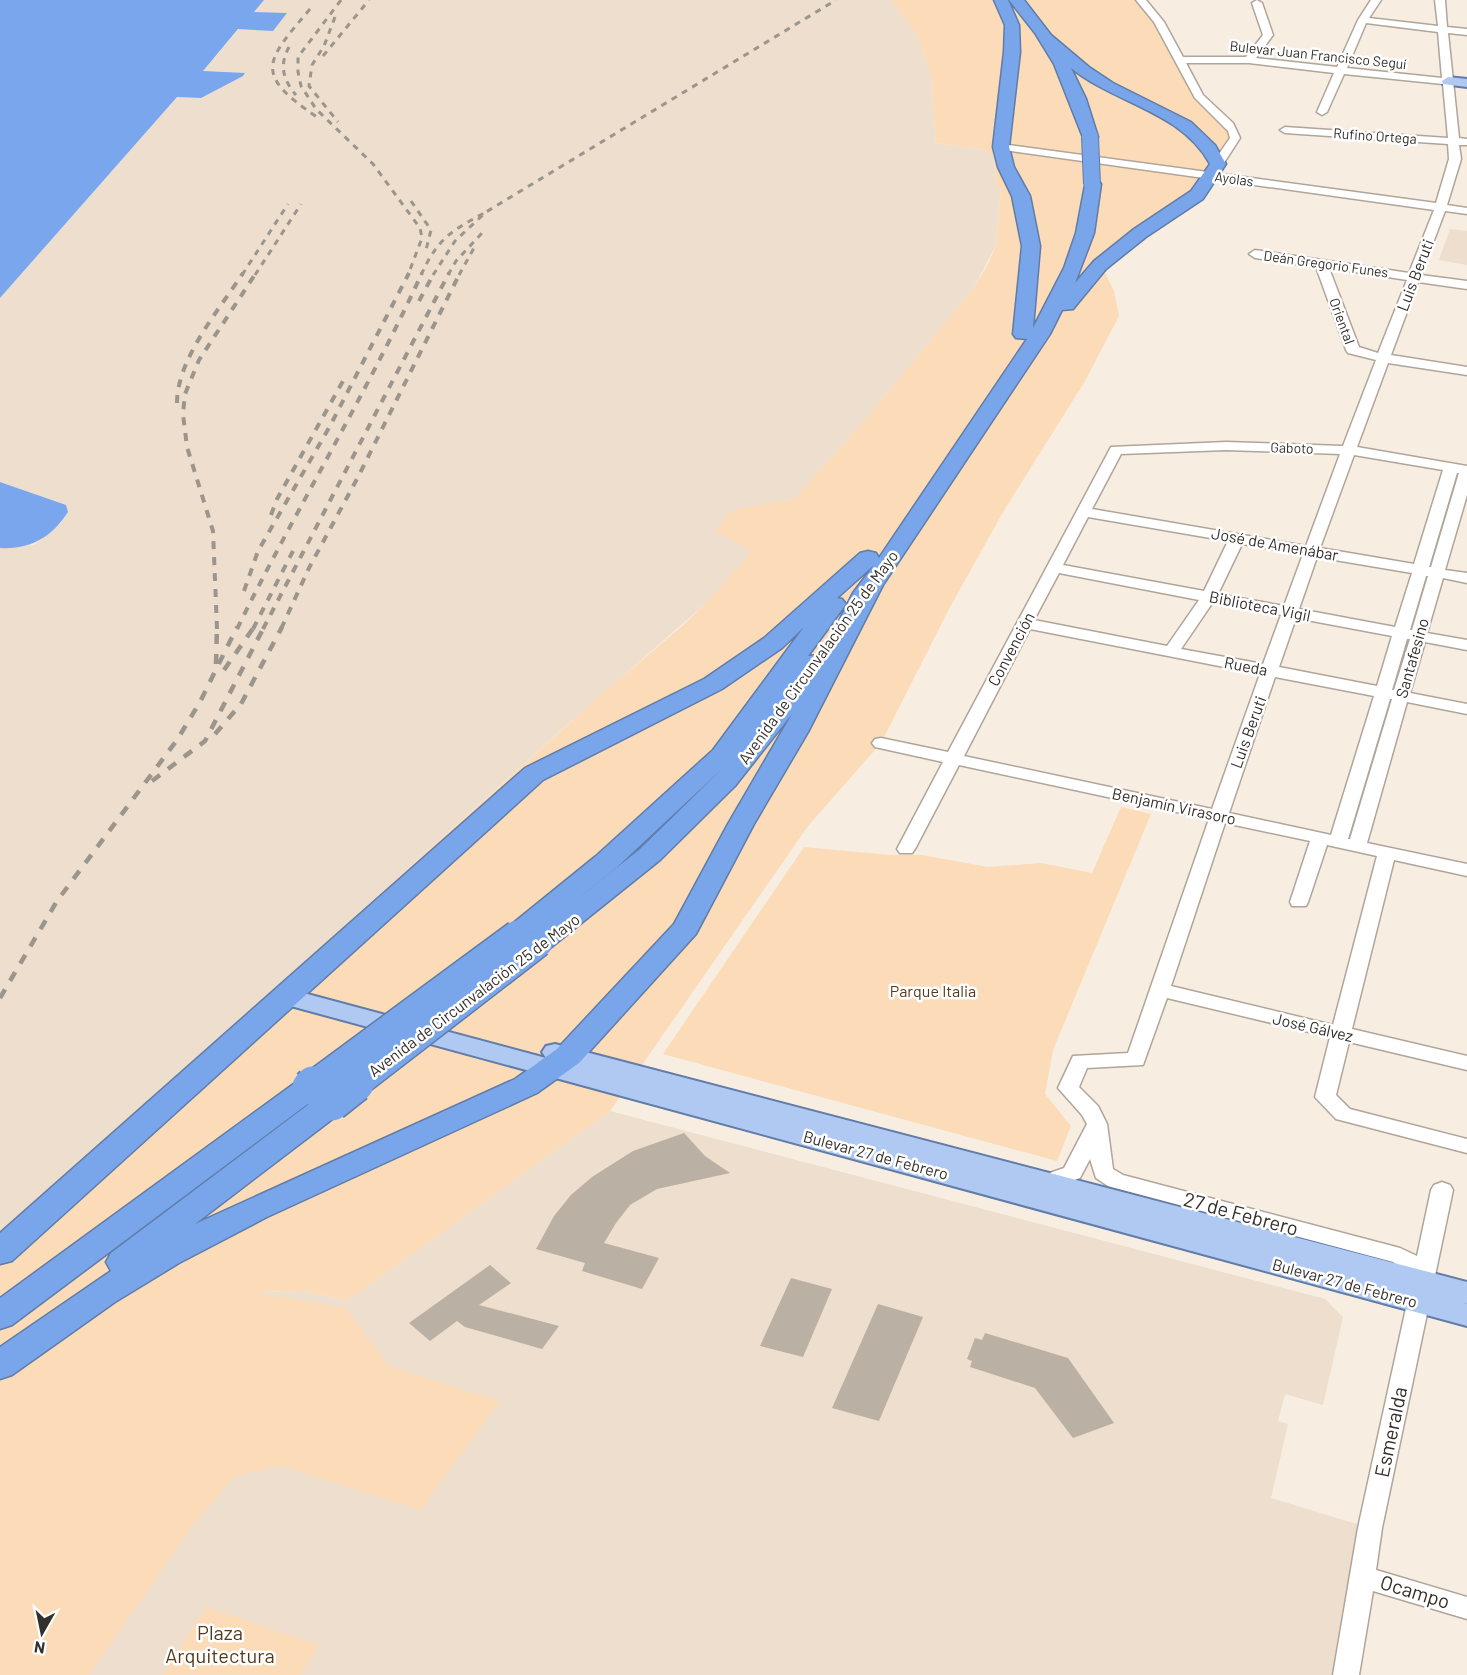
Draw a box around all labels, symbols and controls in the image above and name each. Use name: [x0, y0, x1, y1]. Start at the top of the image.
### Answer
street label: Bulevar Juan Francisco Seguí: [1229, 37, 1407, 72]
street label: Rufino Ortega: [1333, 124, 1417, 147]
street label: Ayolas: [1214, 167, 1255, 190]
street label: Luis Beruti: [1392, 236, 1437, 313]
street label: Deán Gregorio Funes: [1263, 246, 1390, 281]
street label: Oriental: [1326, 295, 1359, 346]
street label: Gaboto: [1270, 438, 1314, 457]
street label: José de Amenábar: [1210, 523, 1340, 564]
street label: Avenida de Circunvalación 25 de Mayo: [734, 546, 902, 767]
street label: Biblioteca Vigil: [1208, 586, 1312, 625]
street label: Convención: [983, 609, 1038, 689]
street label: Santafesino: [1391, 616, 1432, 700]
street label: Rueda: [1223, 652, 1269, 679]
street label: Luis Beruti: [1226, 693, 1269, 771]
street label: Benjamín Virasoro: [1110, 783, 1238, 828]
street label: Avenida de Circunvalación 25 de Mayo: [364, 909, 583, 1080]
park label: Parque Italia: [890, 981, 976, 1000]
street label: José Gálvez: [1271, 1008, 1355, 1045]
street label: Bulevar 27 de Febrero: [802, 1126, 951, 1183]
street label: 27 de Febrero: [1181, 1186, 1301, 1240]
street label: Bulevar 27 de Febrero: [1271, 1254, 1420, 1311]
street label: Esmeralda: [1369, 1384, 1411, 1479]
street label: Ocampo: [1378, 1569, 1453, 1613]
north arrow: [12, 1603, 72, 1663]
park label: Plaza Arquitectura: [165, 1620, 275, 1667]
text: N: [33, 1638, 46, 1659]

